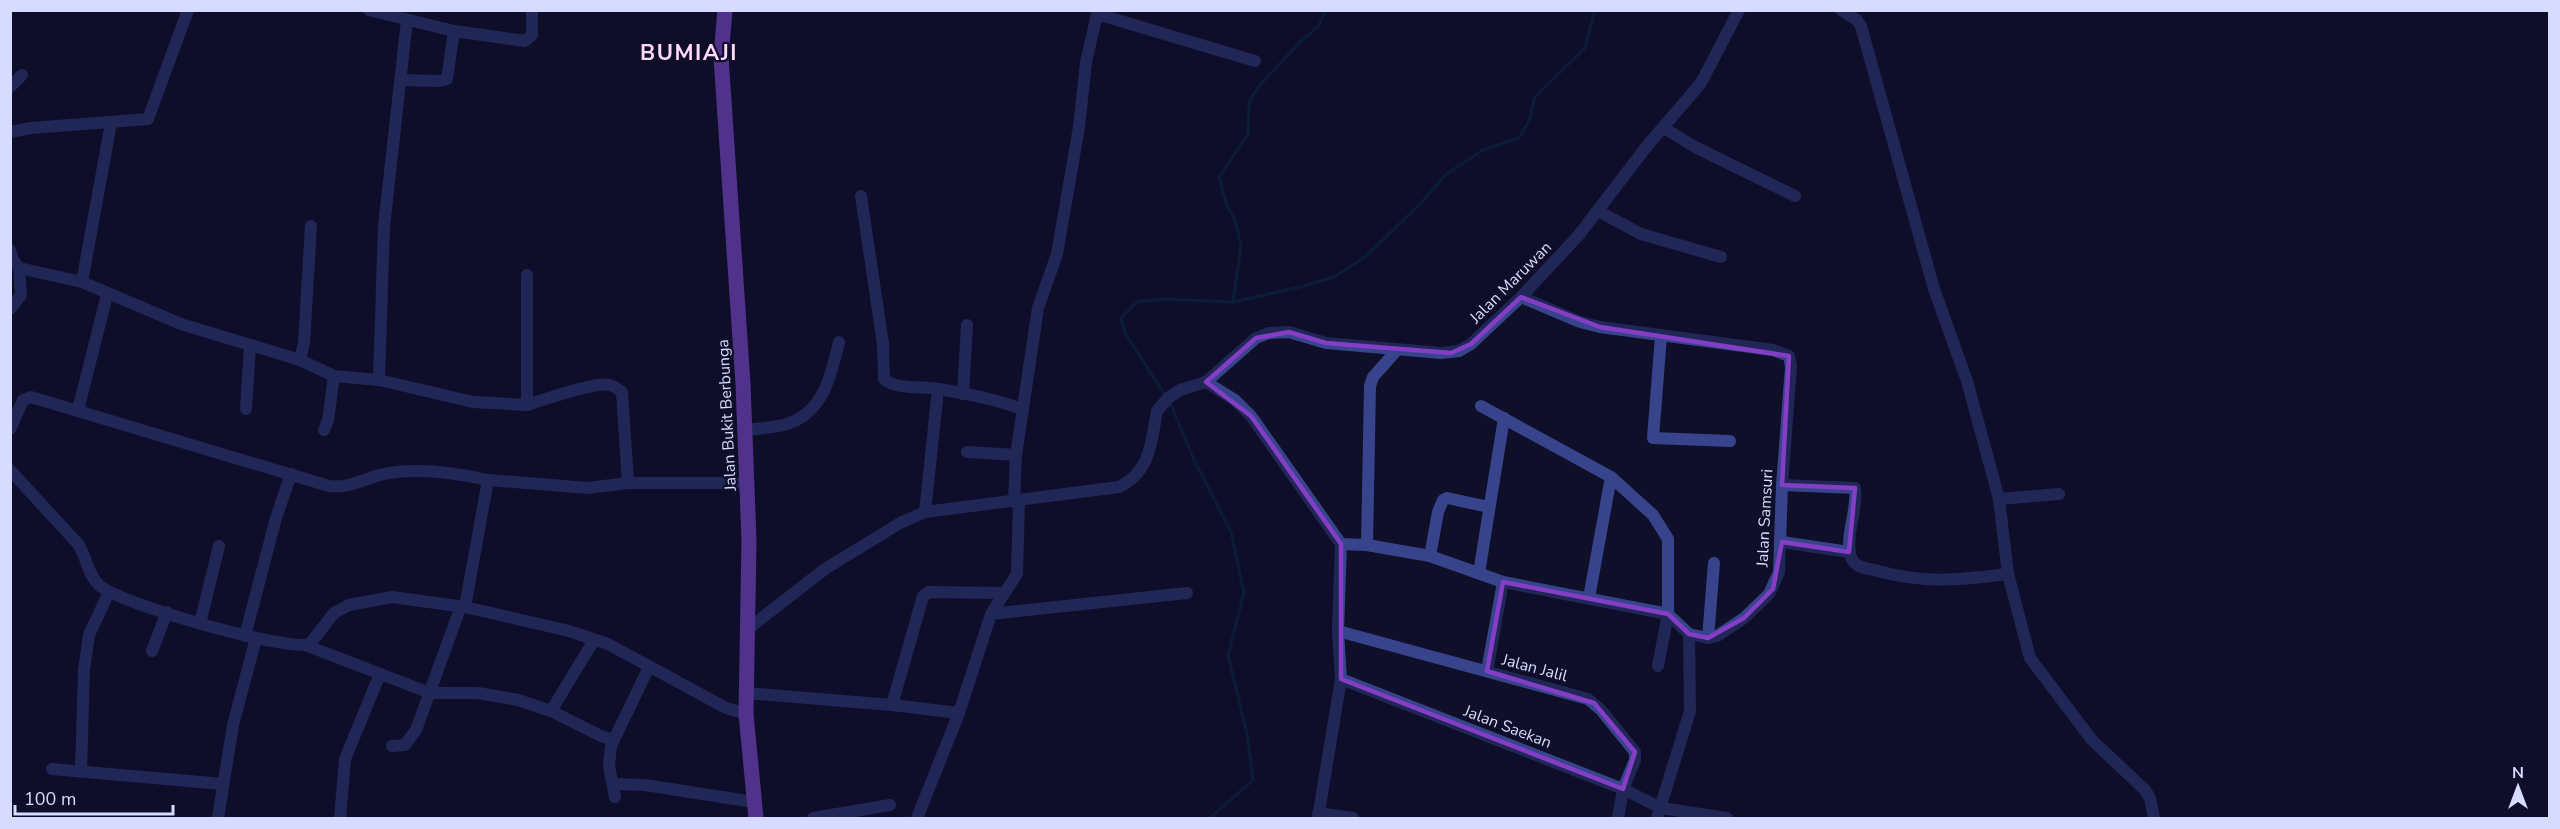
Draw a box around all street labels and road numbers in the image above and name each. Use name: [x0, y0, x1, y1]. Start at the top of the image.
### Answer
street label: Jalan Maruwan: [1464, 237, 1557, 329]
street label: Jalan Bukit Berbunga: [712, 339, 742, 492]
street label: Jalan Samsuri: [1751, 468, 1779, 569]
street label: Jalan Jalil: [1499, 648, 1570, 687]
street label: Jalan Saekan: [1460, 700, 1555, 754]

